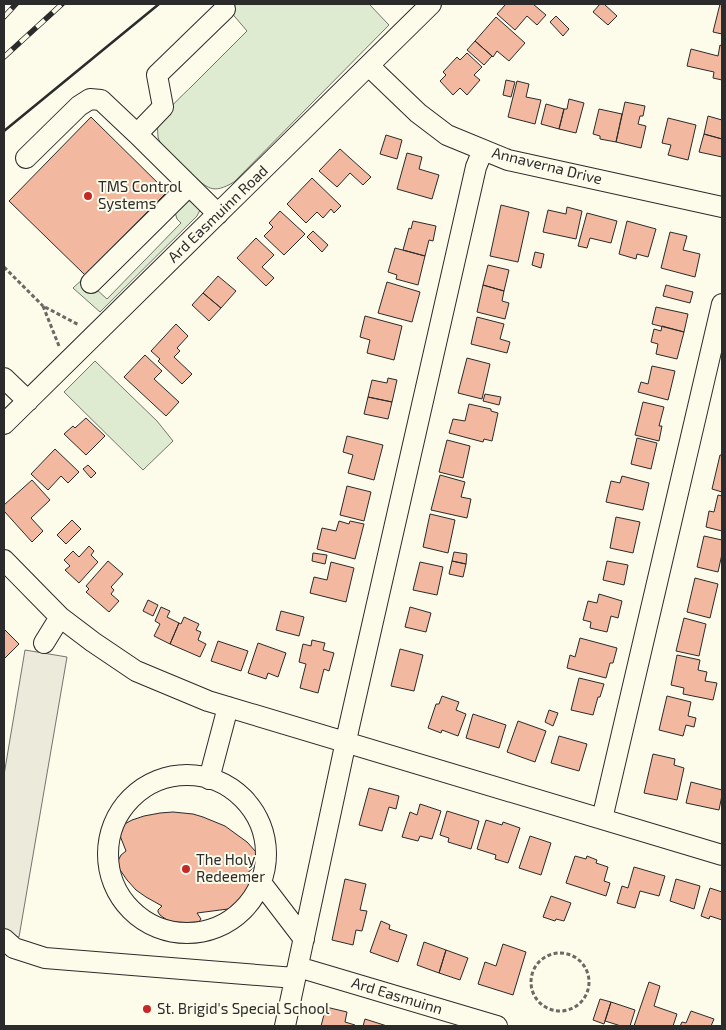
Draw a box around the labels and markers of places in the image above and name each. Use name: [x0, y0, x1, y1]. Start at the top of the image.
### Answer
place label: TMS Control Systems: [98, 177, 182, 212]
marker: TMS Control Systems: [82, 190, 94, 202]
place label: The Holy Redeemer: [196, 850, 265, 885]
marker: The Holy Redeemer: [180, 863, 192, 875]
place label: St. Brigid's Special School: [157, 999, 330, 1017]
marker: St. Brigid's Special School: [141, 1003, 153, 1015]

